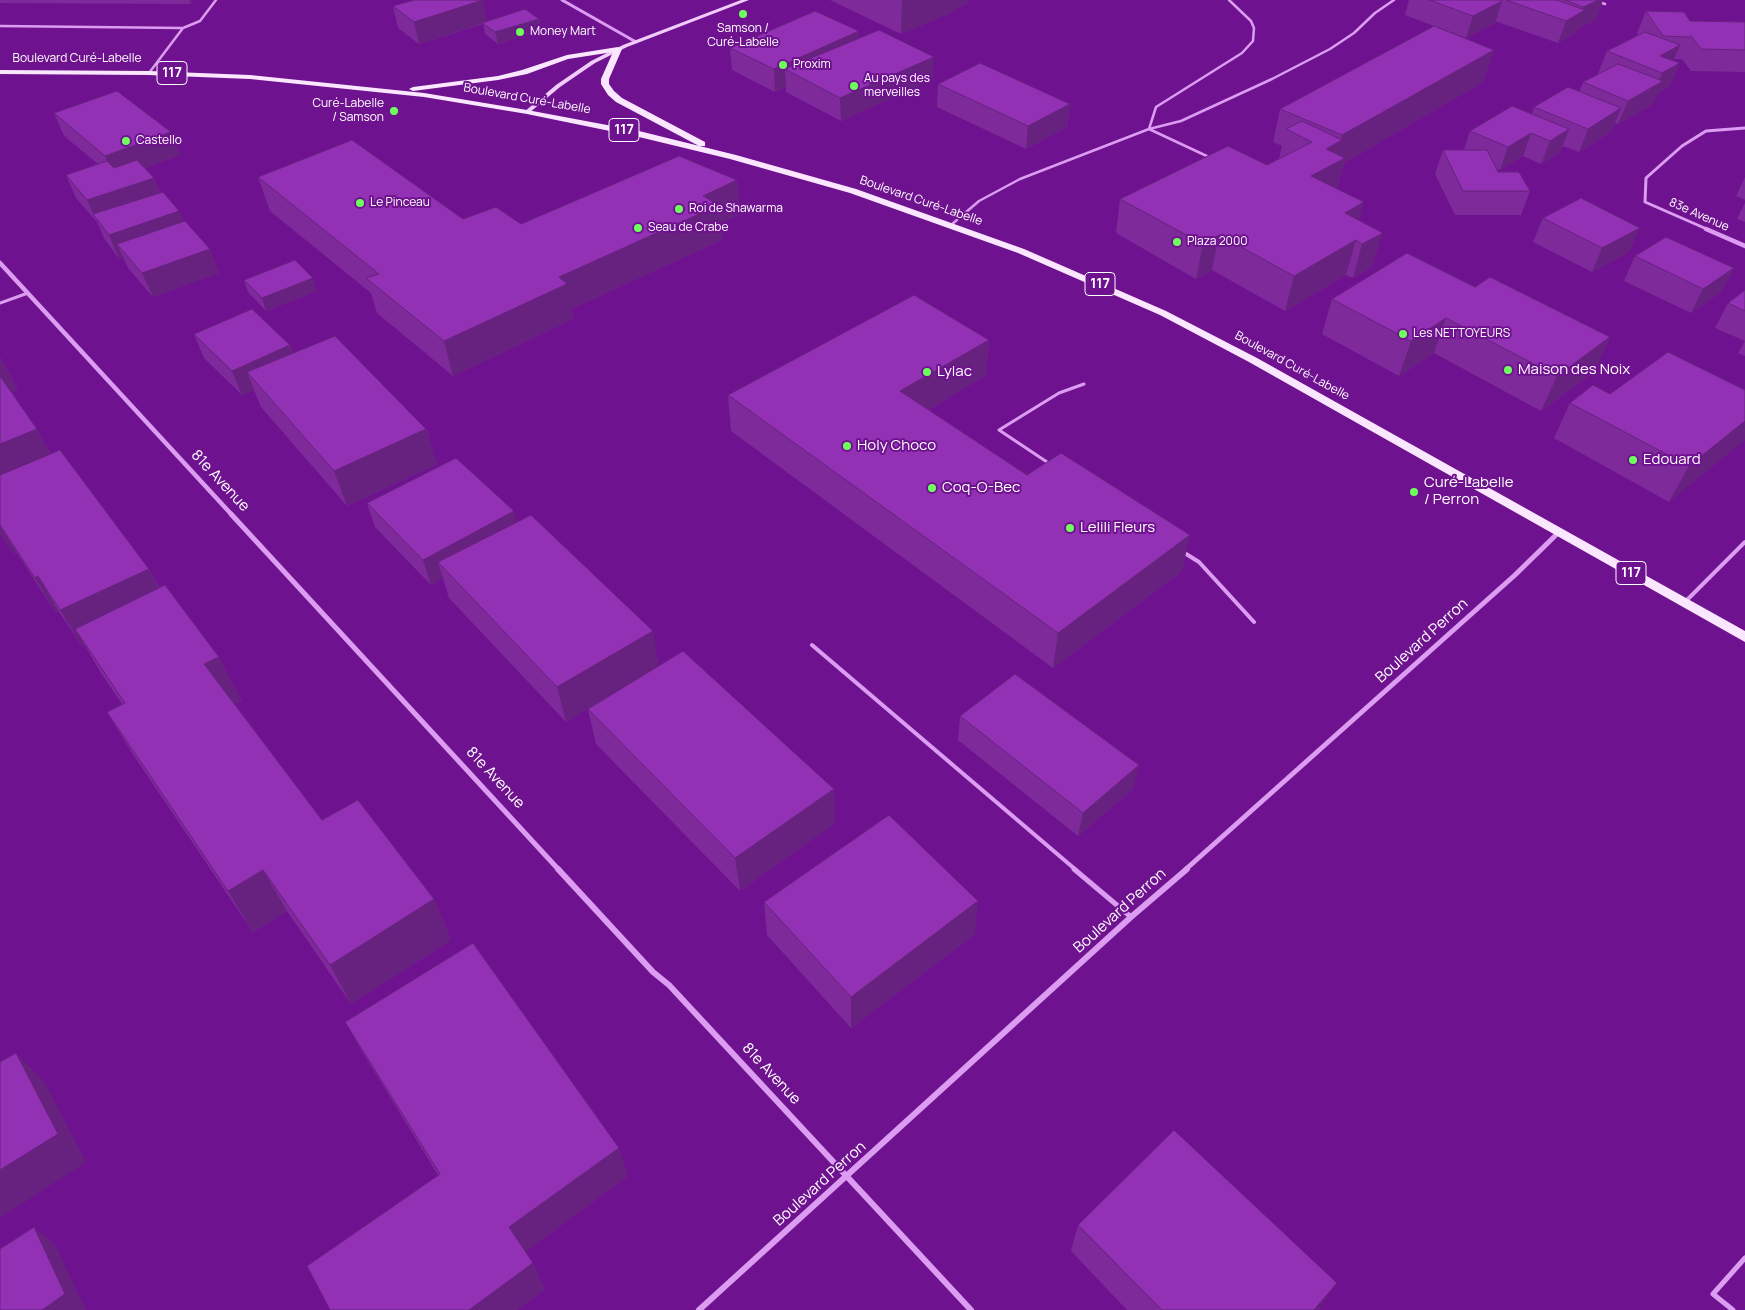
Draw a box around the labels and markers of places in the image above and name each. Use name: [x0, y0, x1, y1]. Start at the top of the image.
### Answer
marker: Samson / Curé-Labelle: [737, 8, 749, 20]
place label: Samson / Curé-Labelle: [707, 22, 779, 50]
place label: Money Mart: [530, 25, 596, 39]
marker: Money Mart: [514, 26, 526, 38]
place label: Proxim: [793, 58, 831, 72]
marker: Proxim: [777, 59, 789, 71]
place label: Au pays des merveilles: [864, 72, 930, 100]
marker: Au pays des merveilles: [848, 80, 860, 92]
place label: Curé-Labelle / Samson: [312, 97, 384, 125]
marker: Curé-Labelle / Samson: [388, 105, 400, 117]
place label: Castello: [136, 134, 182, 148]
marker: Castello: [120, 135, 132, 147]
place label: Le Pinceau: [370, 196, 430, 210]
marker: Le Pinceau: [354, 197, 366, 209]
place label: Roi de Shawarma: [689, 202, 783, 216]
marker: Roi de Shawarma: [673, 203, 685, 215]
place label: Seau de Crabe: [648, 221, 728, 235]
marker: Seau de Crabe: [632, 222, 644, 234]
place label: Plaza 2000: [1187, 235, 1248, 249]
marker: Plaza 2000: [1171, 236, 1183, 248]
place label: Les NETTOYEURS: [1413, 327, 1510, 341]
marker: Les NETTOYEURS: [1397, 328, 1409, 340]
place label: Maison des Noix: [1518, 361, 1630, 379]
place label: Lylac: [937, 363, 972, 381]
marker: Maison des Noix: [1502, 364, 1514, 376]
marker: Lylac: [921, 366, 933, 378]
place label: Holy Choco: [857, 437, 936, 455]
marker: Holy Choco: [841, 440, 853, 452]
place label: Edouard: [1643, 451, 1701, 469]
marker: Edouard: [1627, 454, 1639, 466]
place label: Curé-Labelle / Perron: [1424, 474, 1514, 509]
place label: Coq-O-Bec: [942, 479, 1020, 497]
marker: Coq-O-Bec: [926, 482, 938, 494]
marker: Curé-Labelle / Perron: [1408, 486, 1420, 498]
place label: Lelili Fleurs: [1080, 519, 1155, 537]
marker: Lelili Fleurs: [1064, 522, 1076, 534]

